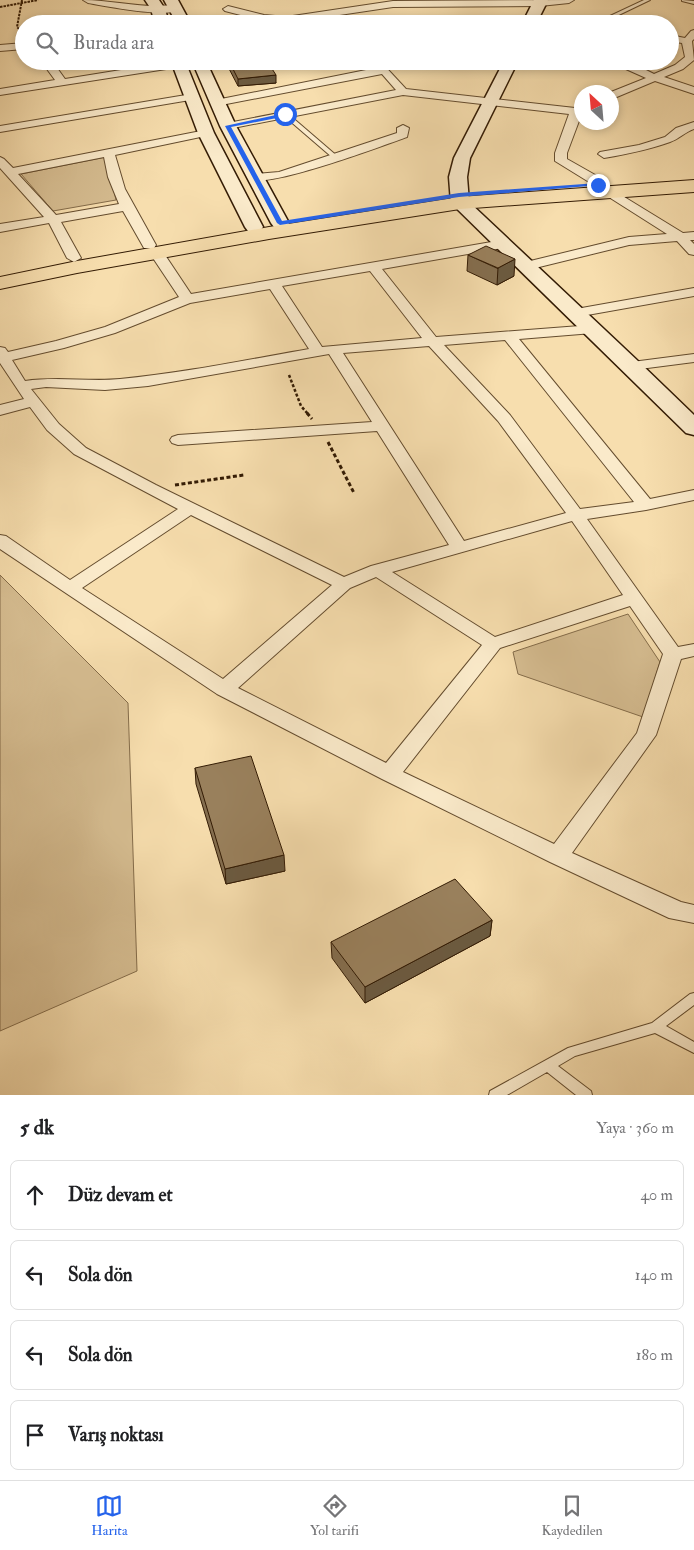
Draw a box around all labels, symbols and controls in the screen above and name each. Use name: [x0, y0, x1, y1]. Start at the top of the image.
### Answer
search box: [15, 15, 679, 70]
icon: search: [33, 29, 61, 57]
text: Burada ara: [73, 31, 154, 55]
north arrow: [574, 85, 619, 130]
route start: [274, 103, 297, 126]
route end: [587, 174, 610, 197]
text: 5 dk: [20, 1114, 54, 1141]
text: Yaya · 360 m: [596, 1118, 674, 1138]
icon: ahead: [21, 1181, 49, 1209]
text: Düz devam et: [68, 1183, 173, 1207]
text: 40 m: [640, 1185, 673, 1205]
icon: left: [21, 1261, 49, 1289]
text: Sola dön: [68, 1263, 133, 1287]
text: 140 m: [635, 1265, 673, 1285]
icon: left: [21, 1341, 49, 1369]
text: Sola dön: [68, 1343, 133, 1367]
text: 180 m: [636, 1345, 673, 1365]
icon: arrive: [21, 1421, 49, 1449]
text: Varış noktası: [68, 1423, 164, 1447]
tab: Harita: [91, 1492, 128, 1539]
tab: Yol tarifi: [310, 1492, 359, 1539]
tab: Kaydedilen: [541, 1492, 603, 1539]

